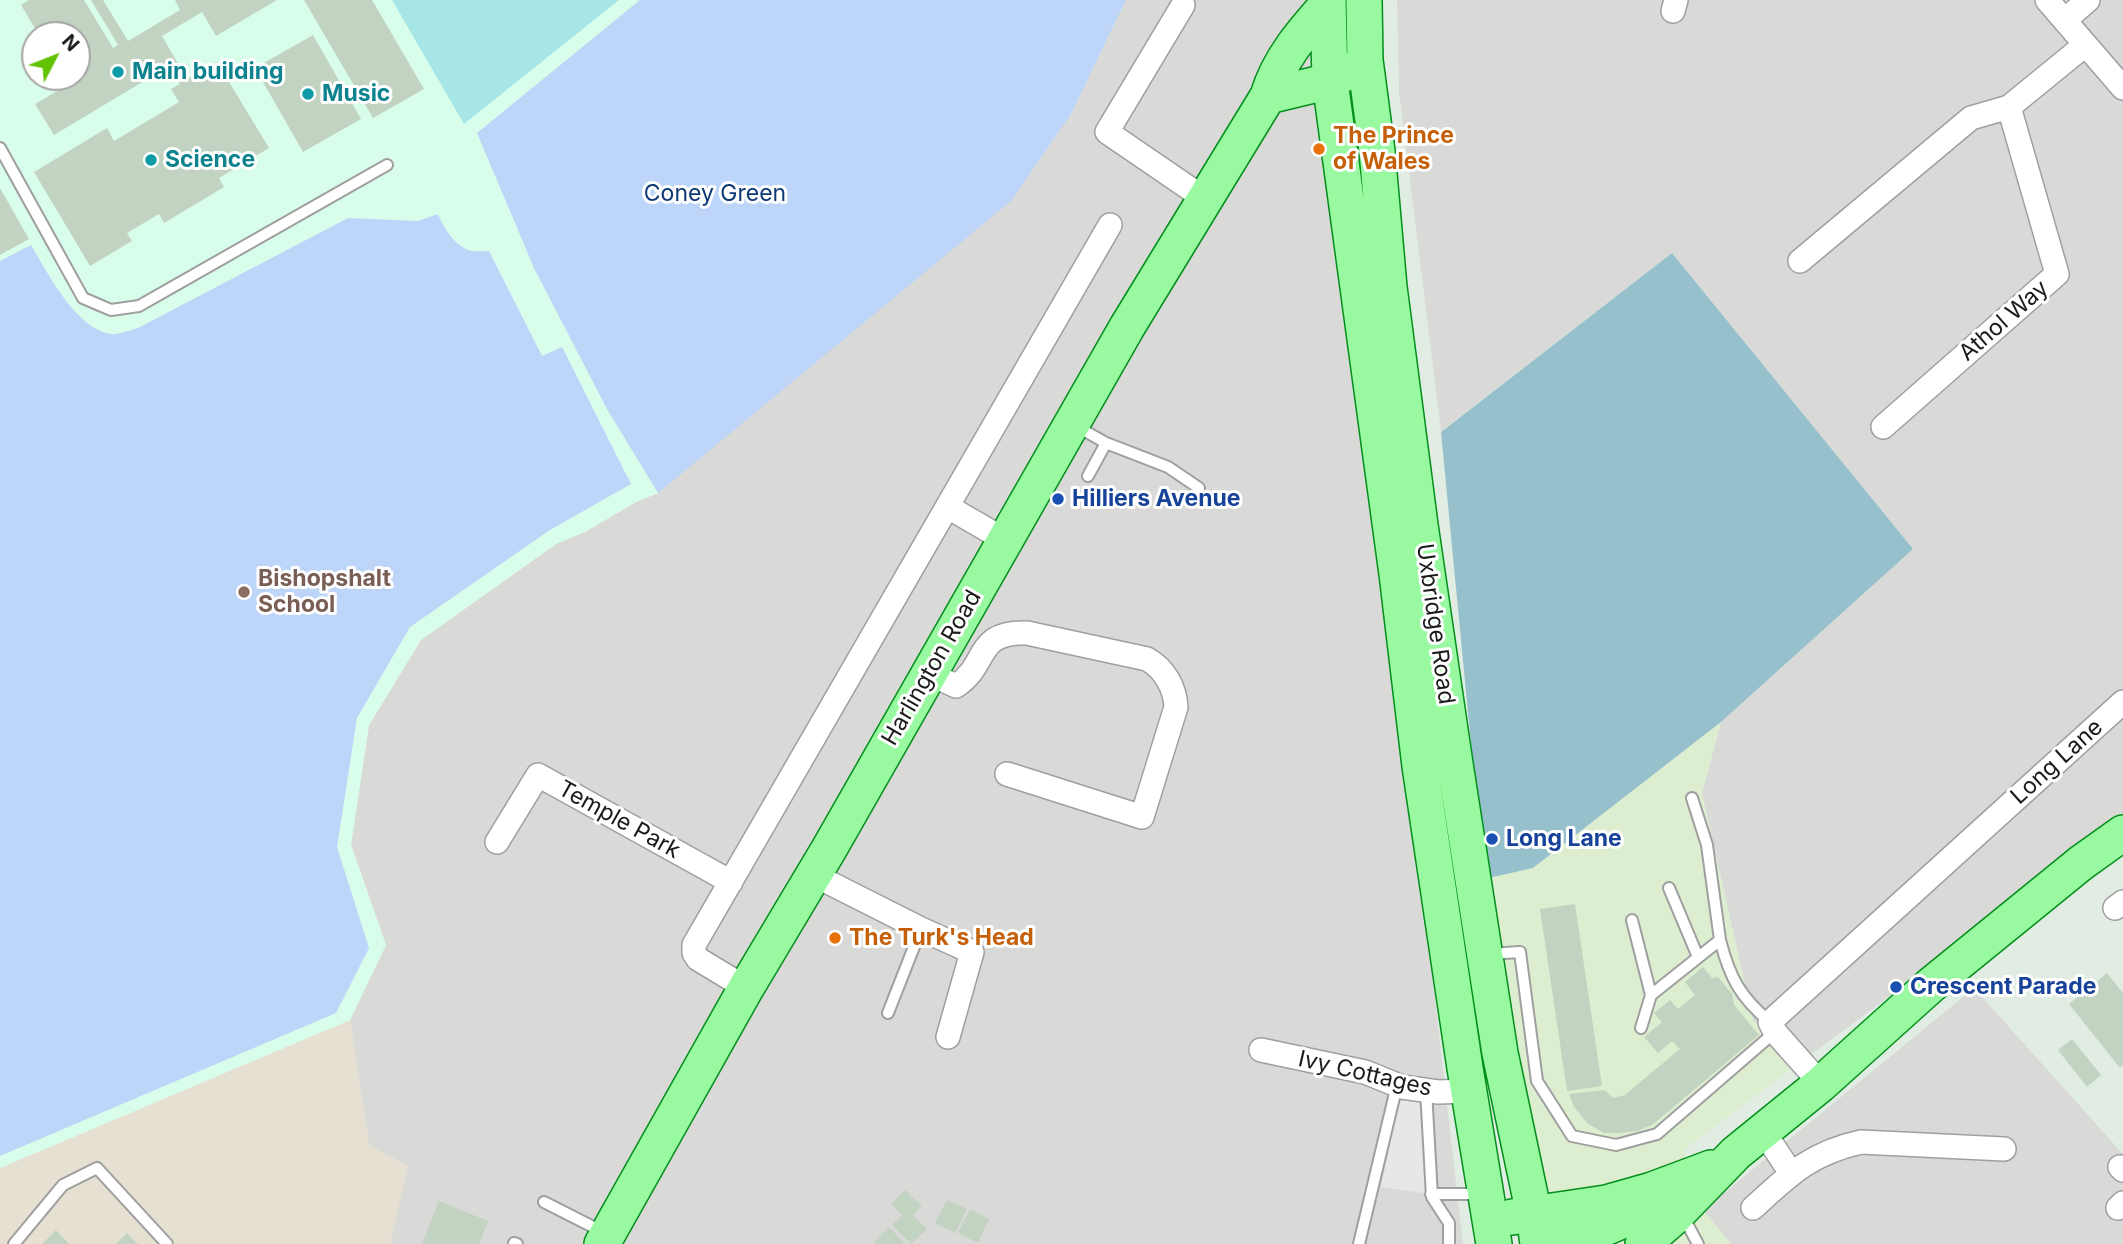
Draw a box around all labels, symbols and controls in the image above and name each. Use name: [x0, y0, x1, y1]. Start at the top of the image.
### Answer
north arrow: [21, 21, 91, 91]
text: N: [57, 30, 84, 56]
place label: Main building: [132, 58, 284, 86]
marker: Main building: [110, 64, 126, 80]
place label: Music: [322, 80, 390, 108]
marker: Music: [300, 86, 316, 102]
place label: The Prince of Wales: [1333, 122, 1454, 176]
marker: The Prince of Wales: [1311, 141, 1327, 157]
place label: Science: [165, 146, 255, 174]
marker: Science: [143, 152, 159, 168]
park label: Coney Green: [644, 180, 786, 208]
street label: Athol Way: [1954, 275, 2054, 367]
place label: Hilliers Avenue: [1072, 485, 1241, 513]
marker: Hilliers Avenue: [1050, 491, 1066, 507]
street label: Uxbridge Road: [1410, 542, 1460, 706]
place label: Bishopshalt School: [258, 565, 391, 619]
marker: Bishopshalt School: [236, 584, 252, 600]
street label: Harlington Road: [876, 586, 988, 750]
street label: Long Lane: [2005, 714, 2109, 810]
street label: Temple Park: [553, 775, 685, 865]
place label: Long Lane: [1506, 825, 1622, 853]
marker: Long Lane: [1484, 831, 1500, 847]
place label: The Turk's Head: [849, 924, 1034, 952]
marker: The Turk's Head: [827, 930, 843, 946]
place label: Crescent Parade: [1910, 973, 2096, 1001]
marker: Crescent Parade: [1888, 979, 1904, 995]
street label: Ivy Cottages: [1295, 1045, 1435, 1103]

